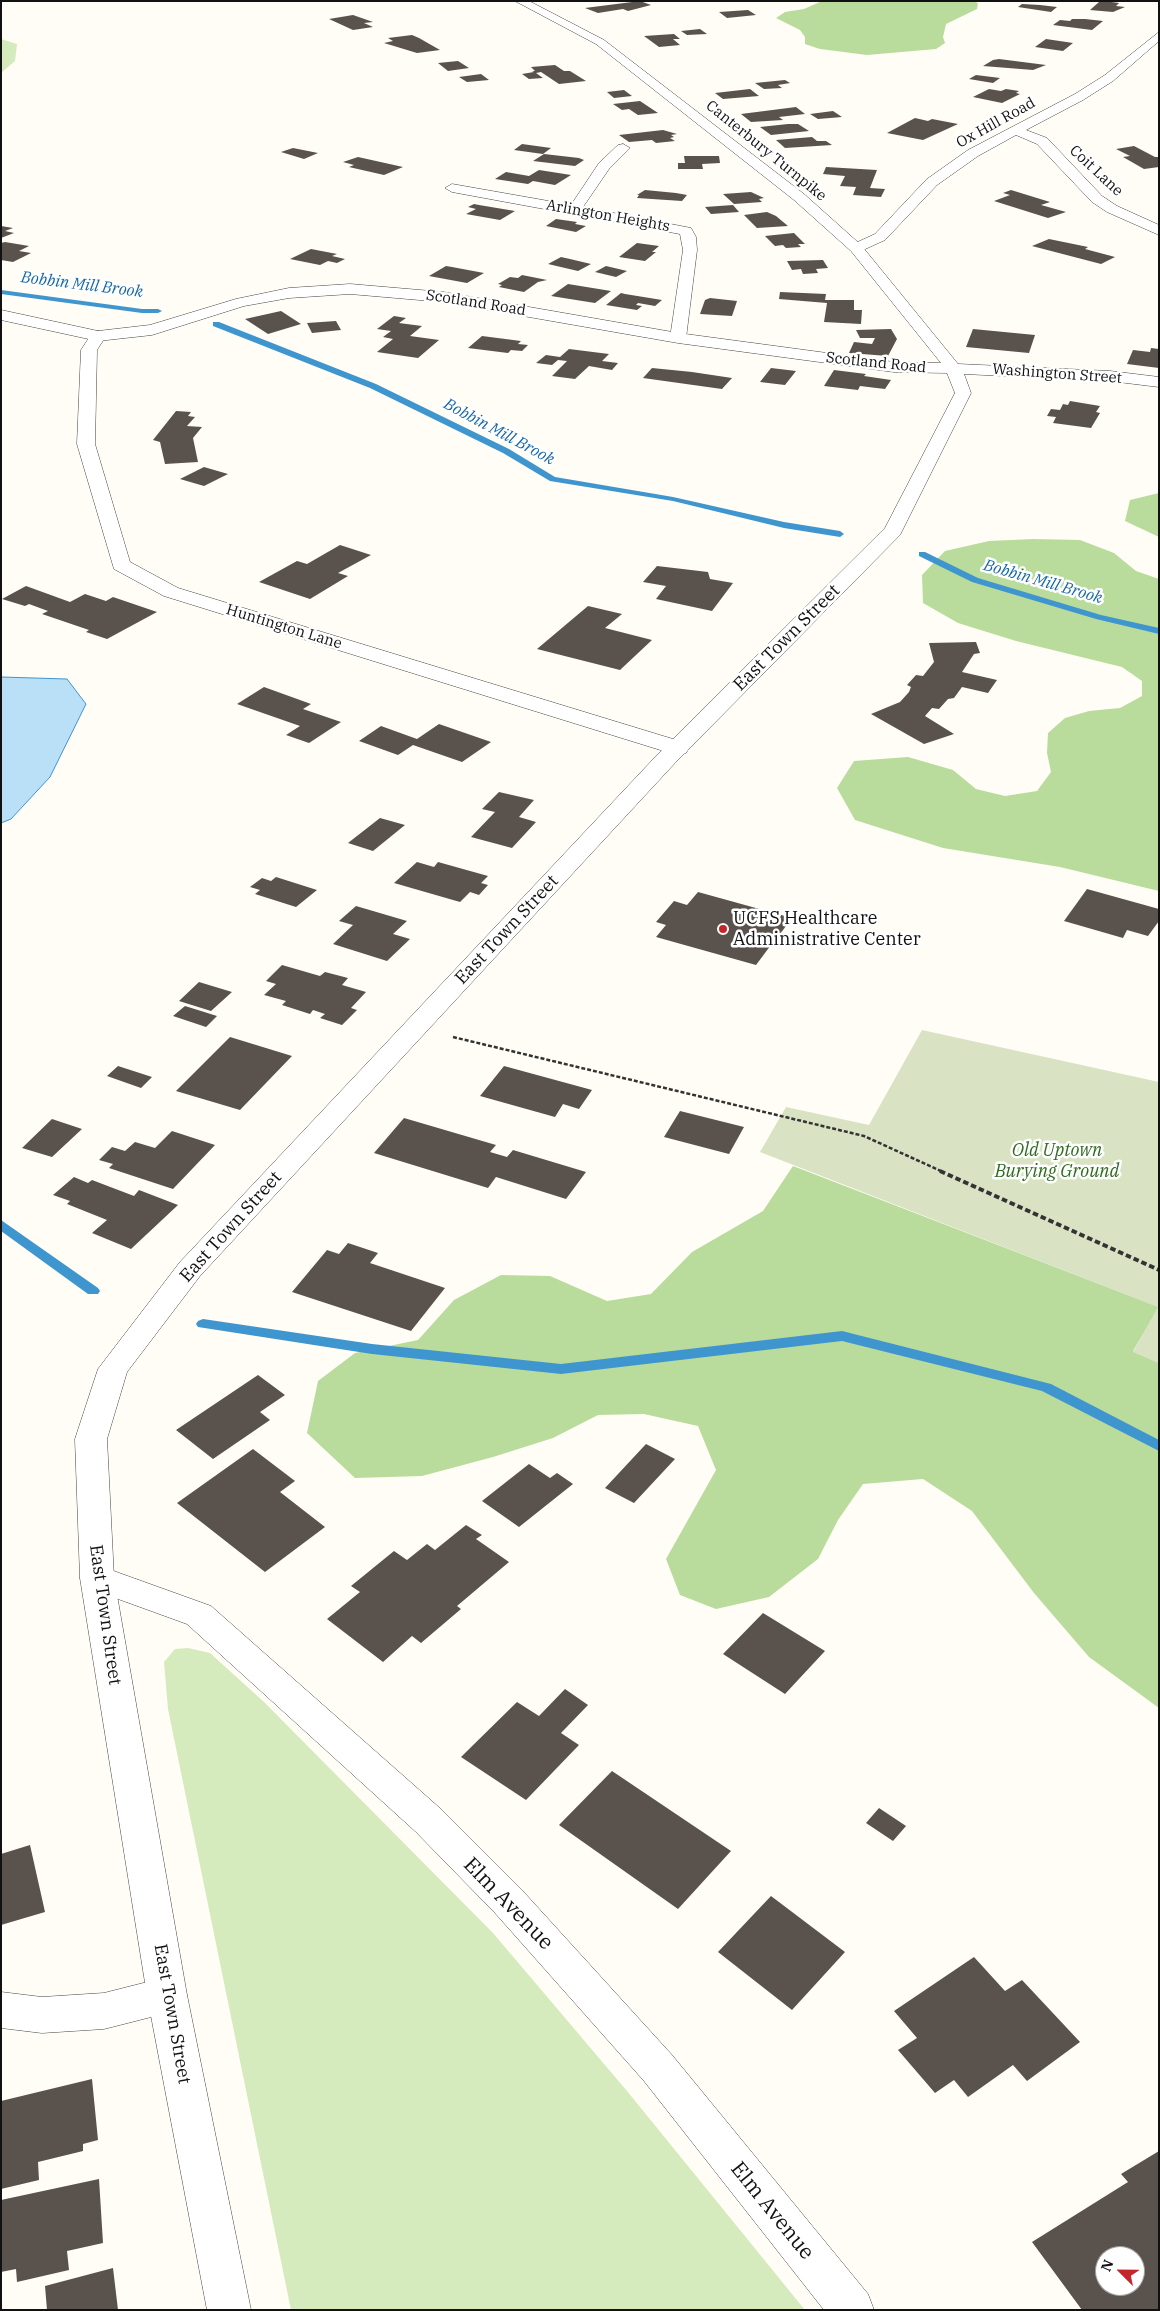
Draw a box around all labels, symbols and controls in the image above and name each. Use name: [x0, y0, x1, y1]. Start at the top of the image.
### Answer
street label: Ox Hill Road: [953, 94, 1039, 152]
street label: Canterbury Turnpike: [702, 97, 830, 205]
street label: Coit Lane: [1066, 142, 1126, 200]
street label: Arlington Heights: [545, 196, 671, 236]
water label: Bobbin Mill Brook: [20, 268, 144, 302]
street label: Scotland Road: [425, 286, 527, 320]
street label: Scotland Road: [825, 349, 927, 377]
street label: Washington Street: [992, 360, 1122, 388]
water label: Bobbin Mill Brook: [440, 395, 558, 469]
water label: Bobbin Mill Brook: [981, 556, 1105, 608]
street label: East Town Street: [729, 580, 845, 696]
street label: Huntington Lane: [224, 601, 344, 653]
street label: East Town Street: [451, 871, 563, 989]
place label: UCFS Healthcare Administrative Center: [733, 908, 921, 951]
marker: UCFS Healthcare Administrative Center: [717, 923, 729, 935]
park label: Old Uptown Burying Ground: [995, 1140, 1119, 1182]
street label: East Town Street: [176, 1167, 286, 1287]
street label: East Town Street: [84, 1543, 126, 1687]
street label: Elm Avenue: [458, 1853, 558, 1955]
street label: East Town Street: [149, 1942, 195, 2086]
street label: Elm Avenue: [725, 2157, 819, 2265]
north arrow: [1095, 2246, 1145, 2296]
text: N: [1097, 2257, 1118, 2274]

